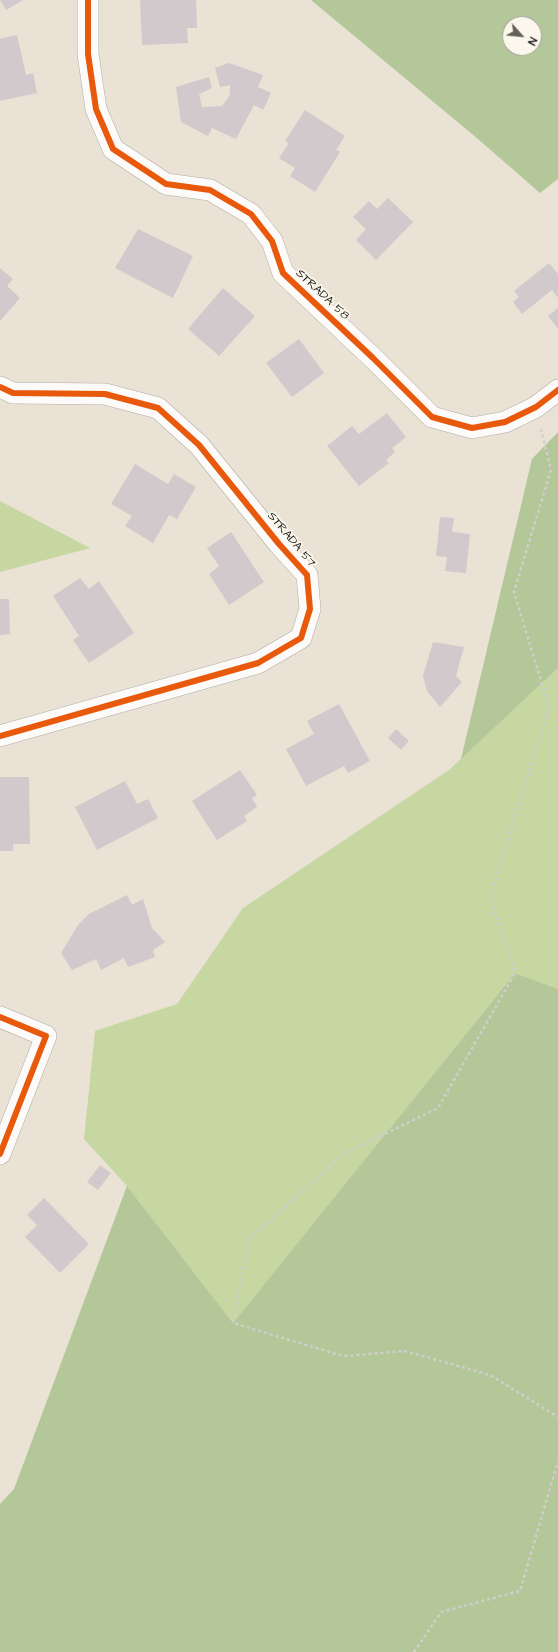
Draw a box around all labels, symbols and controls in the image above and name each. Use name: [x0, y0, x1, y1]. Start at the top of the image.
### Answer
north arrow: [502, 16, 542, 56]
text: N: [524, 35, 540, 48]
street label: STRADA 58: [292, 267, 352, 323]
street label: STRADA 57: [264, 509, 318, 571]

